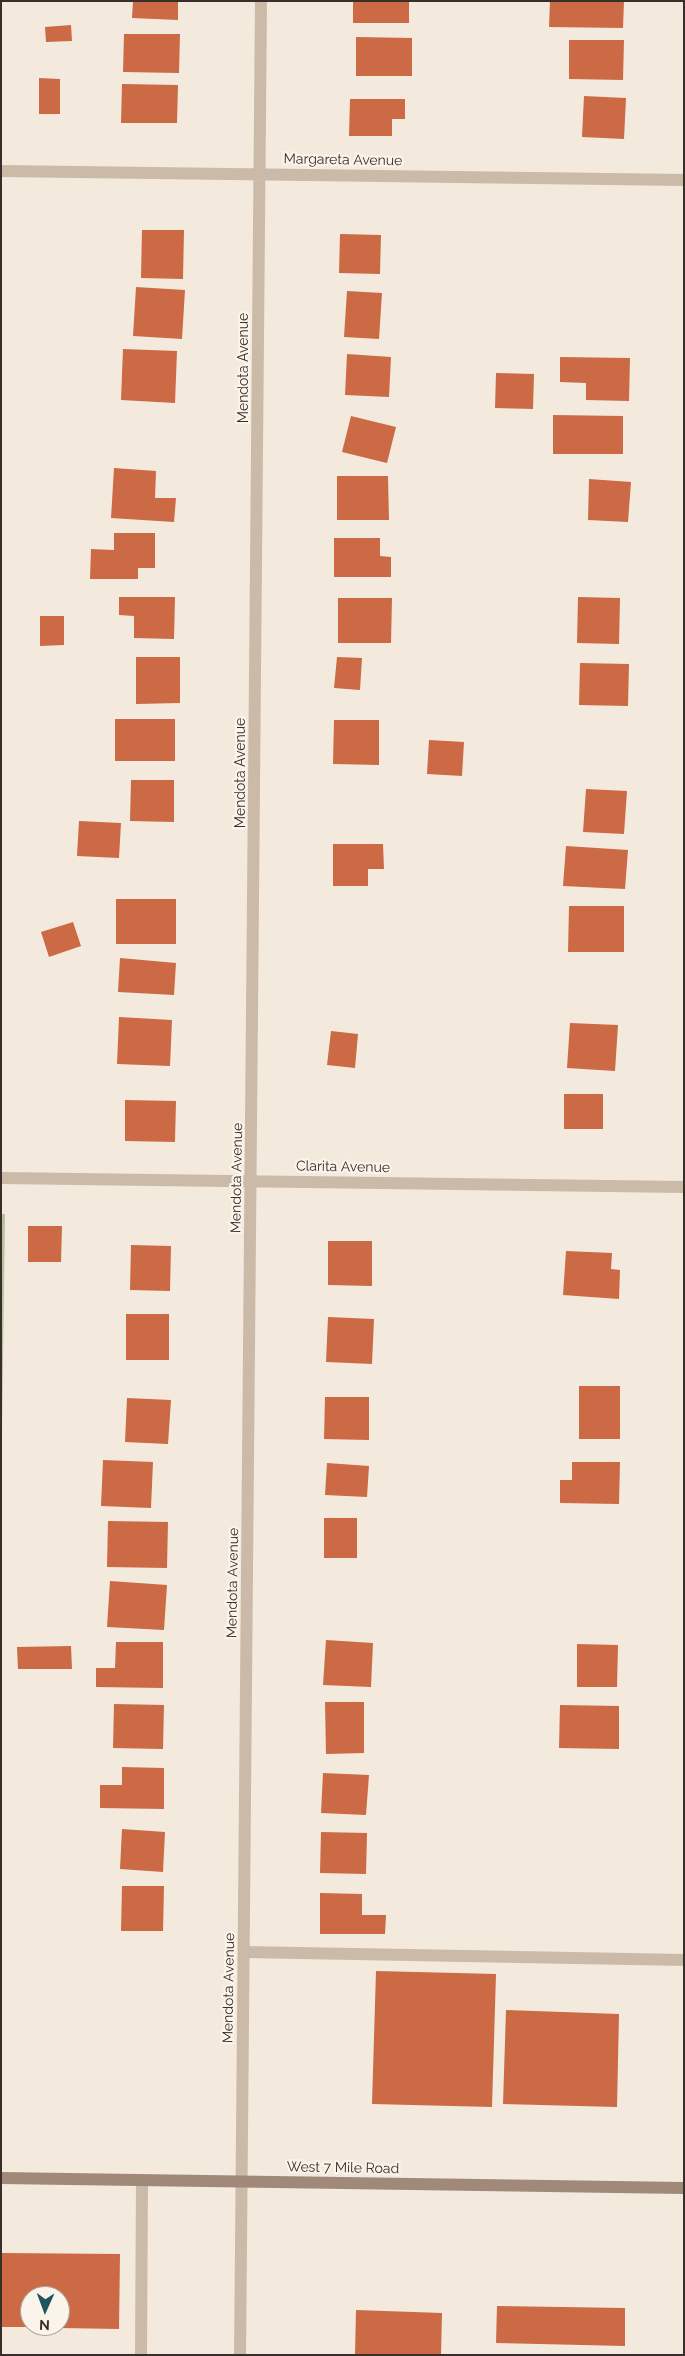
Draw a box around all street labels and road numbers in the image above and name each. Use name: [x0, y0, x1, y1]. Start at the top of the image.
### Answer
street label: Margareta Avenue: [284, 151, 402, 169]
street label: Mendota Avenue: [236, 313, 252, 423]
street label: Mendota Avenue: [233, 718, 249, 828]
street label: Mendota Avenue: [228, 1123, 246, 1233]
street label: Clarita Avenue: [296, 1158, 390, 1176]
street label: Mendota Avenue: [224, 1528, 242, 1638]
street label: Mendota Avenue: [220, 1933, 238, 2043]
street label: West 7 Mile Road: [287, 2159, 399, 2177]

